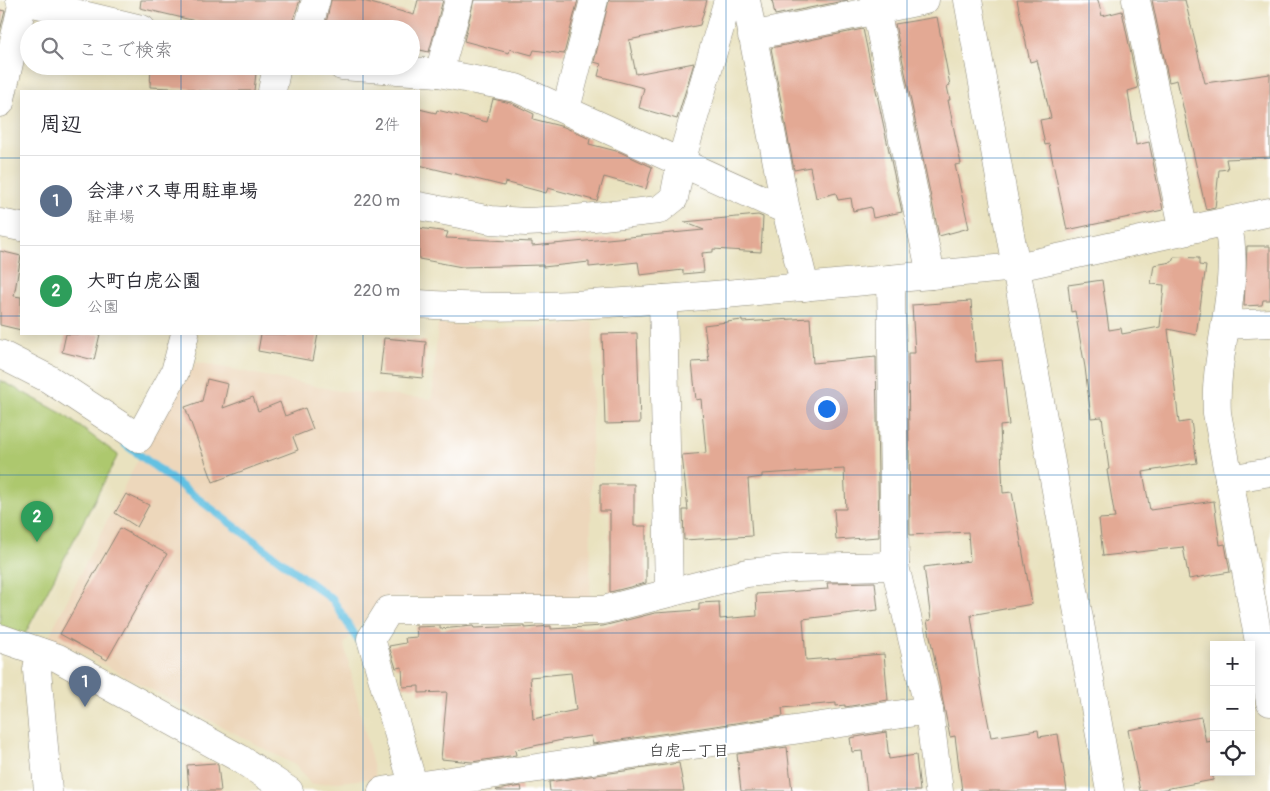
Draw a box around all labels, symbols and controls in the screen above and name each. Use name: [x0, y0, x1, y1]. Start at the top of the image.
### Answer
search box: [20, 20, 420, 75]
icon: search: [38, 34, 66, 62]
text: ここで検索: [78, 38, 173, 62]
text: 周辺: [40, 111, 82, 138]
text: 2件: [375, 115, 400, 135]
text: 会津バス専用駐車場: [87, 179, 258, 203]
text: 1: [53, 191, 59, 211]
text: 220 m: [354, 191, 400, 211]
text: 駐車場: [87, 207, 135, 227]
text: 大町白虎公園: [87, 269, 201, 293]
text: 2: [52, 281, 60, 301]
text: 220 m: [354, 281, 400, 301]
text: 公園: [87, 297, 119, 317]
your location: [814, 396, 840, 422]
pin: 2: [21, 501, 53, 542]
map controls: [1210, 641, 1255, 776]
button: +: [1210, 641, 1255, 686]
pin: 1: [69, 666, 101, 707]
button: −: [1210, 686, 1255, 731]
button: locate: [1210, 731, 1255, 776]
district label: 白虎一丁目: [649, 741, 729, 761]

